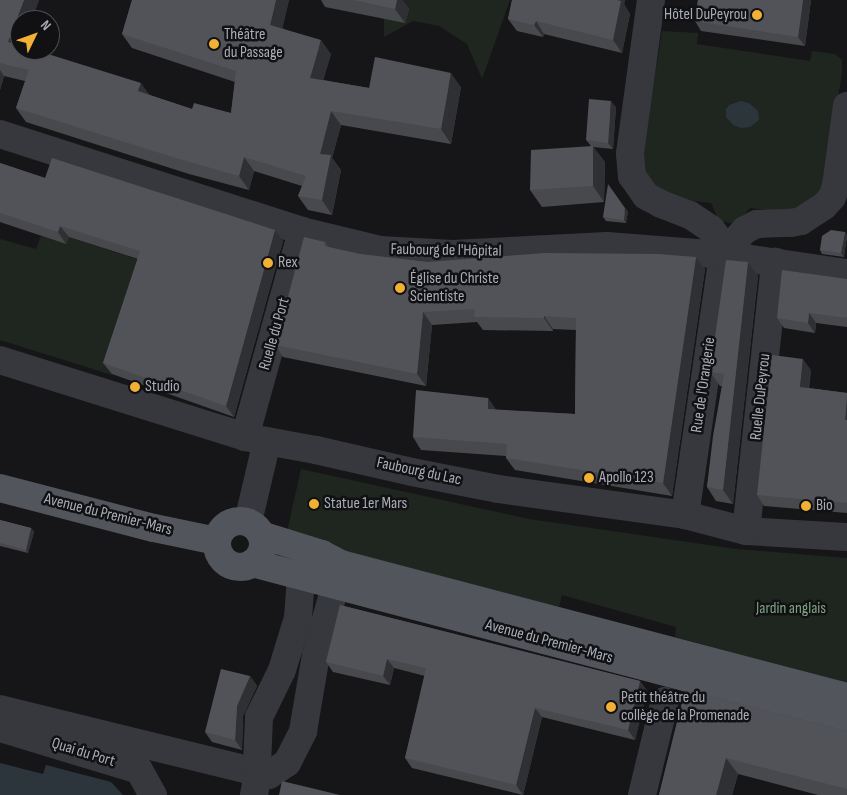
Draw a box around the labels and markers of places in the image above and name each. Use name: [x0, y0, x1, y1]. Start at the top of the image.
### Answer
place label: Hôtel DuPeyrou: [664, 5, 747, 25]
marker: Hôtel DuPeyrou: [751, 9, 763, 21]
place label: Théâtre du Passage: [224, 25, 283, 63]
marker: Théâtre du Passage: [208, 38, 220, 50]
place label: Rex: [278, 253, 298, 273]
marker: Rex: [262, 257, 274, 269]
place label: Église du Christe Scientiste: [410, 269, 499, 307]
marker: Église du Christe Scientiste: [394, 282, 406, 294]
place label: Studio: [145, 377, 180, 397]
marker: Studio: [129, 381, 141, 393]
place label: Apollo 123: [599, 468, 654, 488]
marker: Apollo 123: [583, 472, 595, 484]
place label: Statue 1er Mars: [324, 494, 407, 514]
place label: Bio: [816, 496, 833, 516]
marker: Statue 1er Mars: [308, 498, 320, 510]
marker: Bio: [800, 500, 812, 512]
place label: Petit théâtre du collège de la Promenade: [621, 688, 750, 726]
marker: Petit théâtre du collège de la Promenade: [605, 701, 617, 713]

